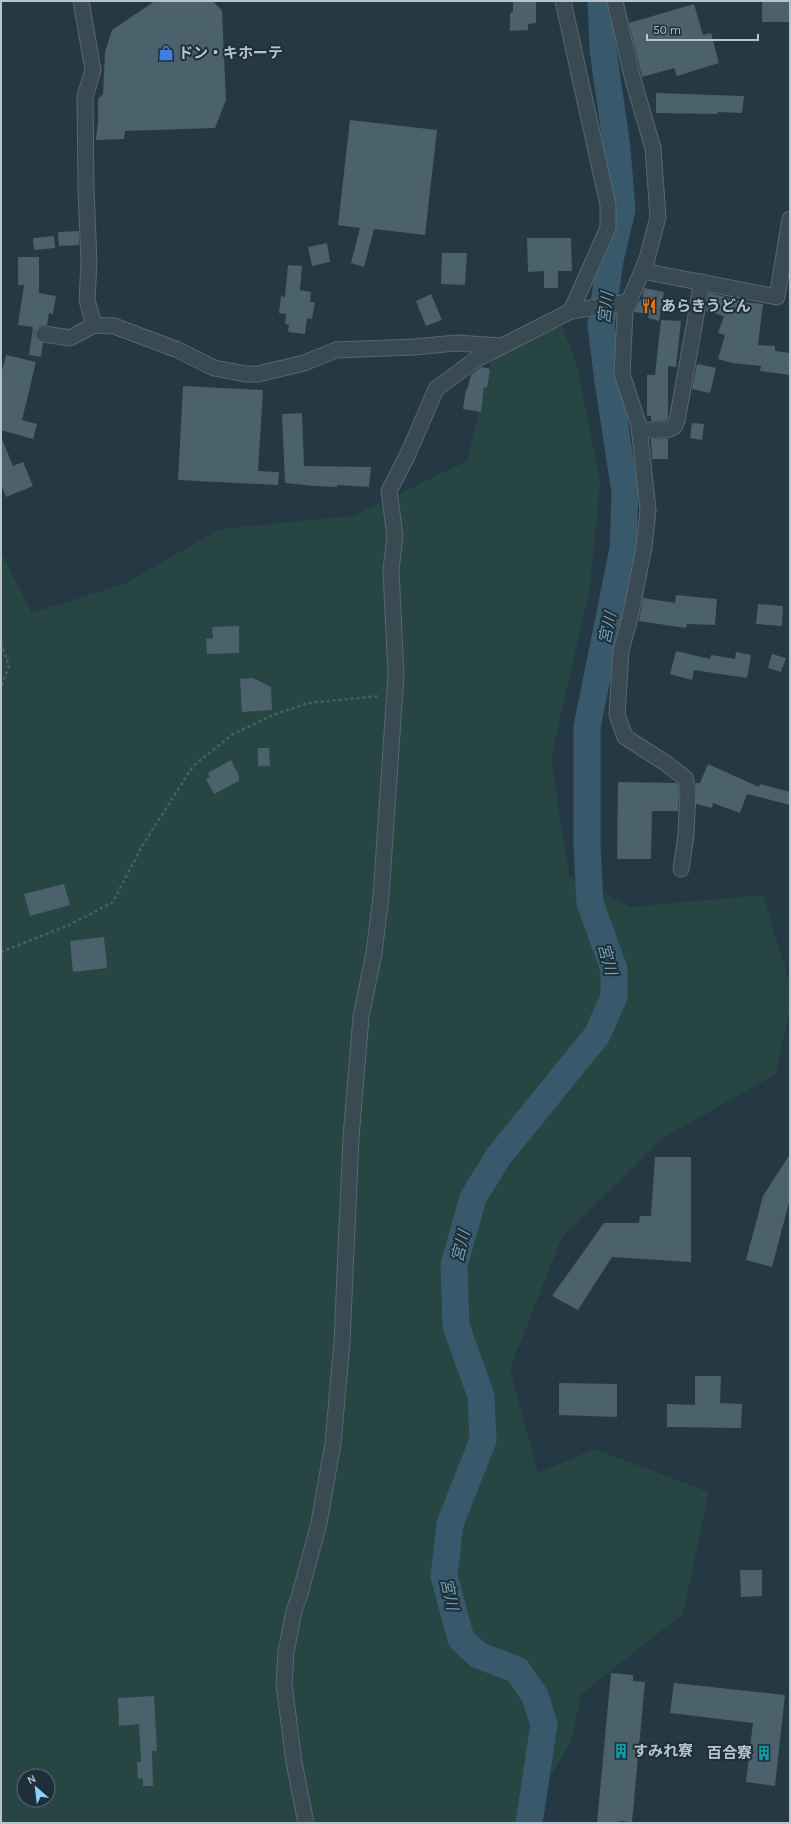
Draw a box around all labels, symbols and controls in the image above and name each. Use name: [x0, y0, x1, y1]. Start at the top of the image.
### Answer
scale bar: [647, 16, 758, 42]
text: 50 m: [653, 23, 681, 37]
shop icon: ドン・キホーテ: [157, 44, 175, 62]
place label: ドン・キホーテ: [178, 44, 283, 62]
water label: 宮川: [594, 289, 617, 325]
restaurant icon: あらきうどん: [640, 297, 658, 315]
place label: あらきうどん: [661, 297, 751, 315]
water label: 宮川: [595, 609, 621, 646]
water label: 宮川: [594, 941, 621, 979]
water label: 宮川: [447, 1226, 474, 1264]
water label: 宮川: [437, 1576, 463, 1614]
building icon: すみれ寮: [612, 1742, 630, 1760]
place label: すみれ寮: [633, 1742, 693, 1760]
place label: 百合寮: [707, 1744, 752, 1762]
building icon: 百合寮: [755, 1744, 773, 1762]
north arrow: [16, 1768, 56, 1808]
text: N: [25, 1772, 38, 1787]

